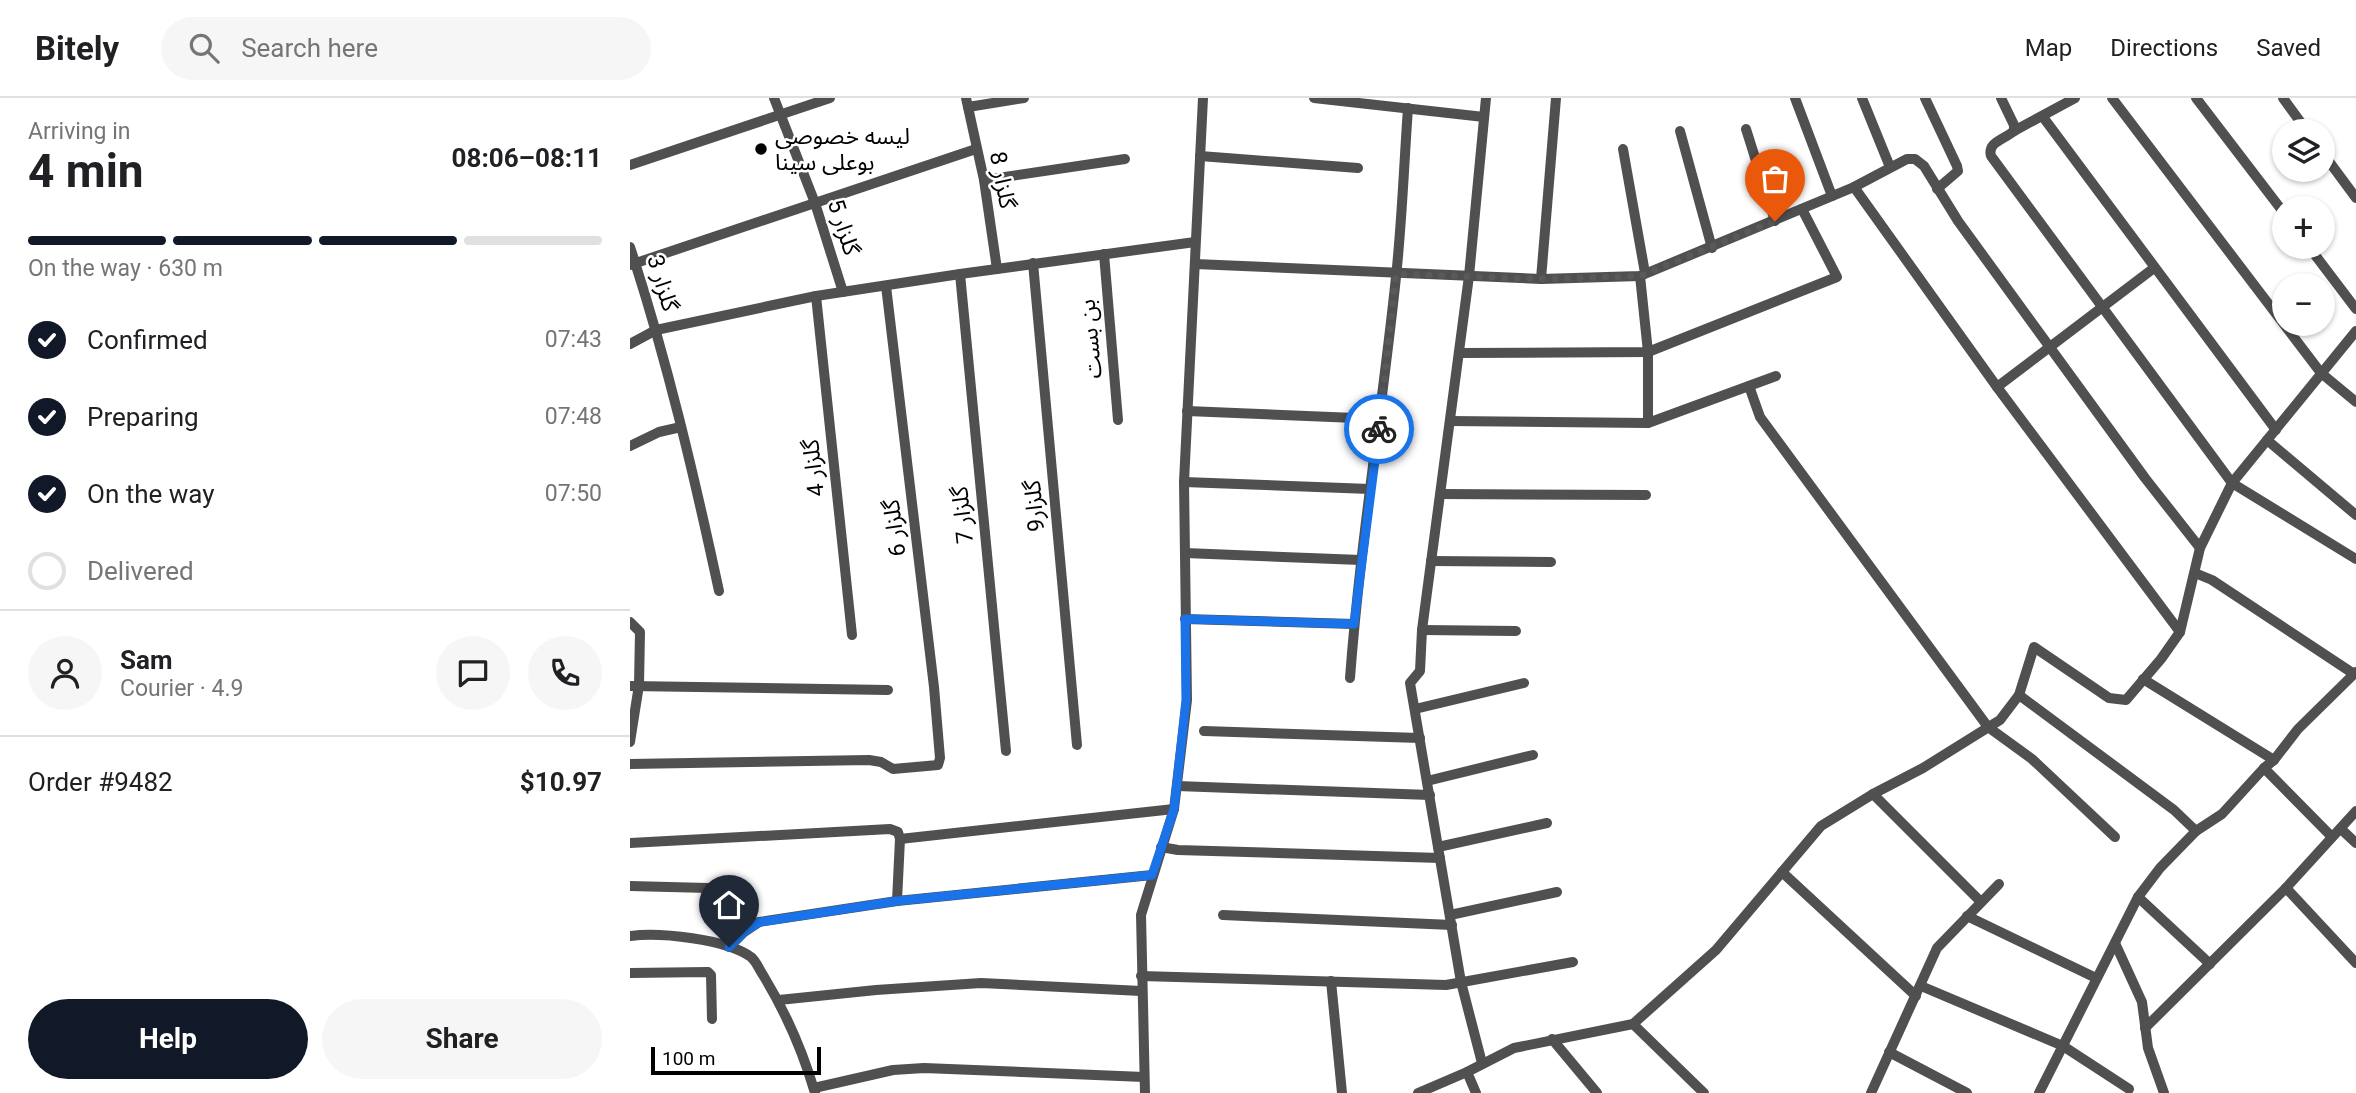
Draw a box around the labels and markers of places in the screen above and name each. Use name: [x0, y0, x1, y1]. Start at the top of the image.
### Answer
place label: لیسه خصوصی بوعلی سینا: [775, 123, 910, 176]
marker: لیسه خصوصی بوعلی سینا: [753, 141, 769, 157]
pin: [1745, 149, 1805, 221]
pin: [699, 875, 759, 947]

